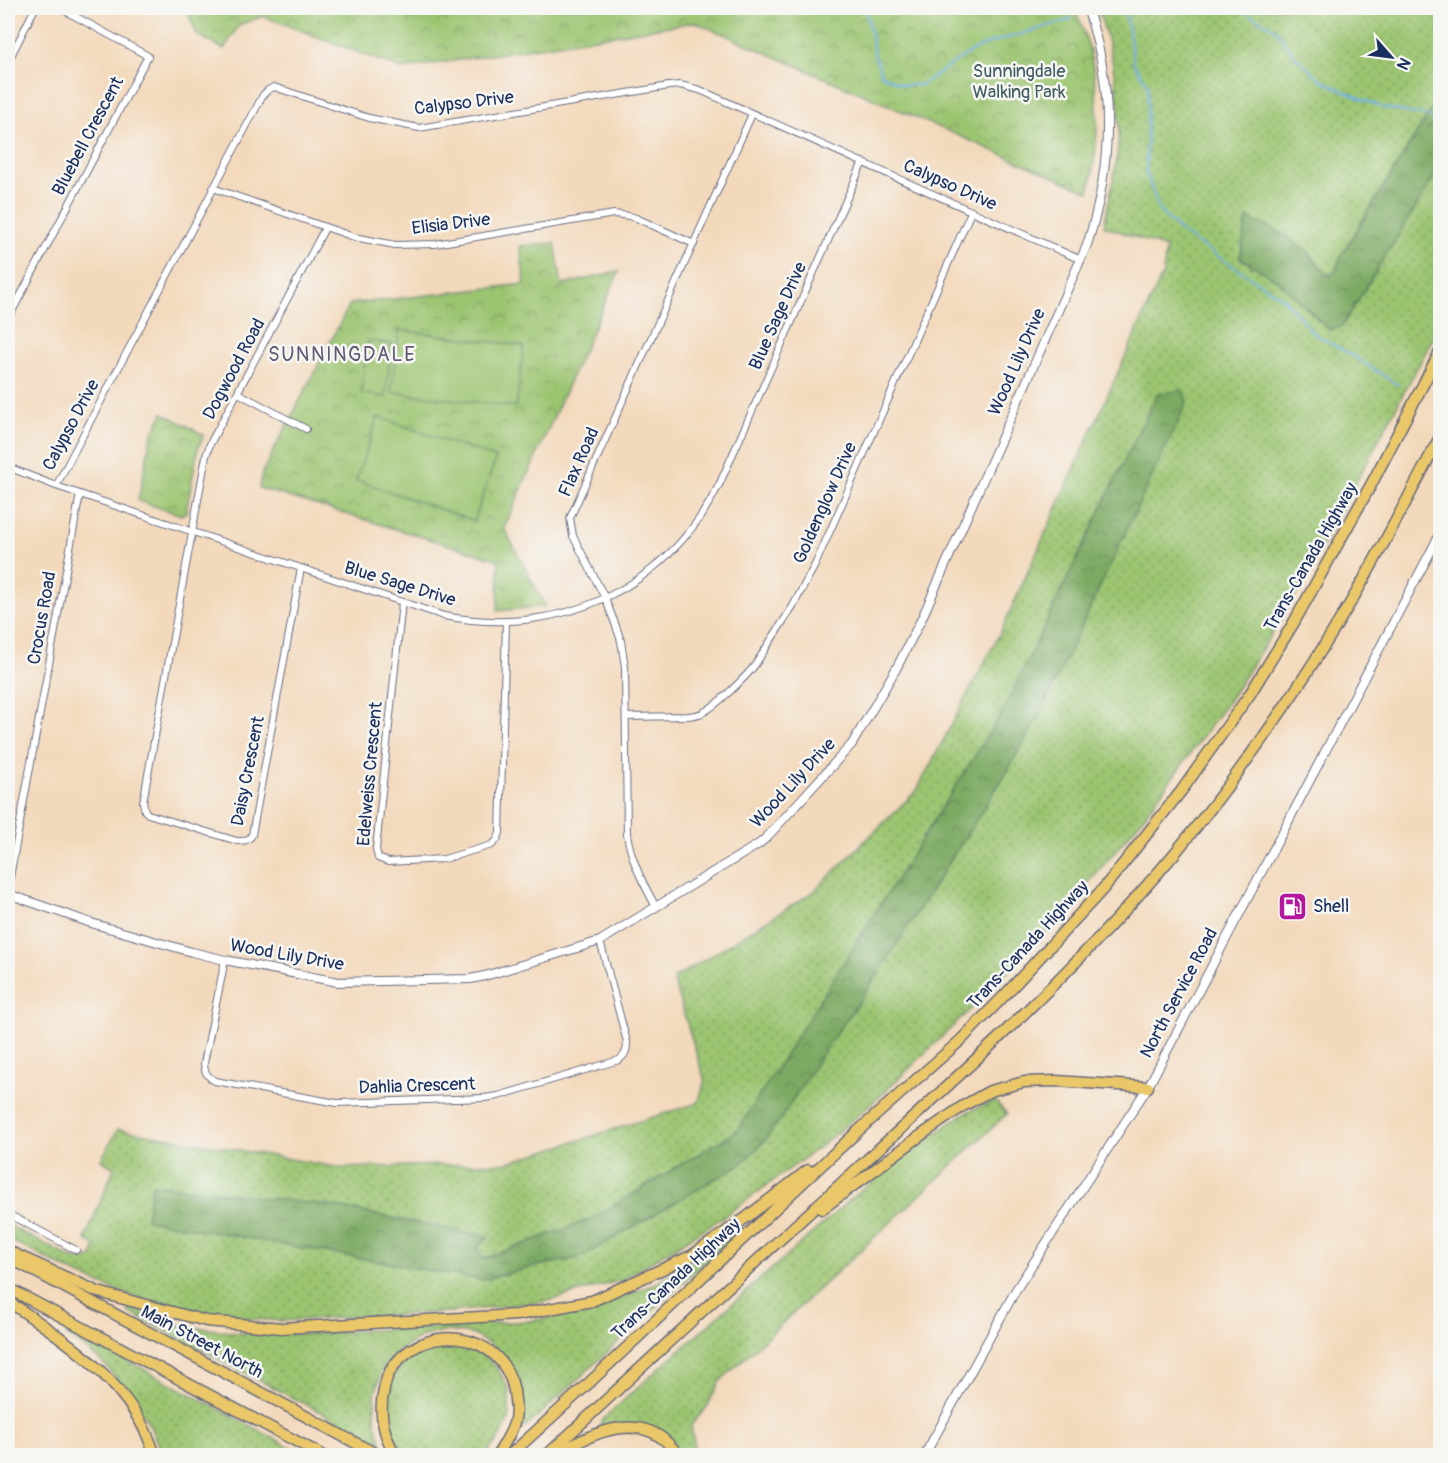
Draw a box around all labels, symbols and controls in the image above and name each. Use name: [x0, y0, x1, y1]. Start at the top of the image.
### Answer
north arrow: [1361, 27, 1421, 87]
text: N: [1392, 54, 1415, 73]
park label: Sunningdale Walking Park: [972, 60, 1066, 104]
street label: Bluebell Crescent: [47, 72, 129, 200]
street label: Calypso Drive: [413, 85, 515, 121]
street label: Calypso Drive: [900, 154, 1000, 216]
street label: Elisia Drive: [410, 208, 492, 240]
street label: Blue Sage Drive: [744, 258, 812, 373]
street label: Wood Lily Drive: [983, 305, 1051, 419]
street label: Dogwood Road: [198, 314, 270, 424]
district label: SUNNINGDALE: [268, 342, 416, 367]
street label: Calypso Drive: [37, 375, 105, 475]
street label: Flax Road: [554, 424, 604, 500]
street label: Goldenglow Drive: [788, 438, 862, 567]
street label: Trans-Canada Highway: [1259, 478, 1363, 636]
street label: Blue Sage Drive: [341, 556, 459, 612]
street label: Crocus Road: [22, 570, 62, 666]
street label: Edelweiss Crescent: [352, 700, 388, 847]
street label: Daisy Crescent: [226, 713, 270, 828]
street label: Wood Lily Drive: [745, 733, 841, 833]
street label: Trans-Canada Highway: [962, 875, 1094, 1014]
fuel station icon: Shell: [1276, 890, 1308, 922]
place label: Shell: [1313, 895, 1349, 918]
street label: North Service Road: [1135, 924, 1223, 1062]
street label: Wood Lily Drive: [228, 934, 346, 976]
street label: Dahlia Crescent: [358, 1072, 477, 1100]
street label: Trans-Canada Highway: [607, 1213, 746, 1345]
street label: Main Street North: [137, 1300, 267, 1384]

